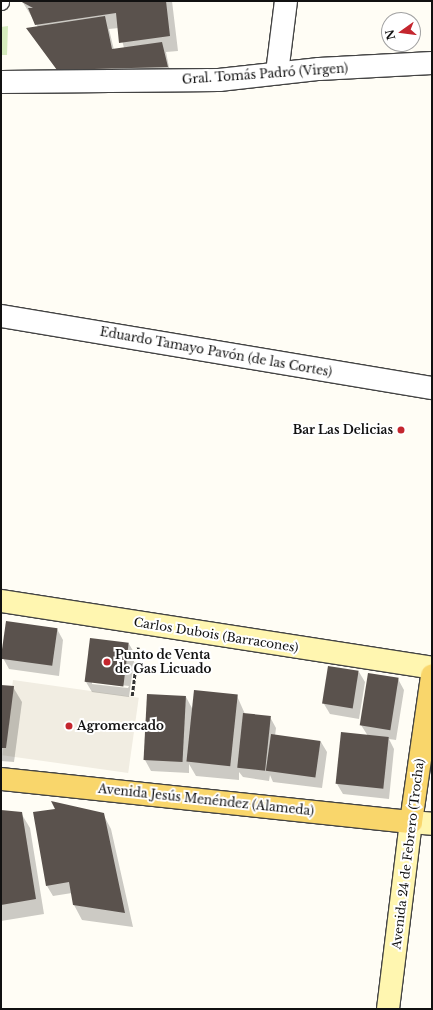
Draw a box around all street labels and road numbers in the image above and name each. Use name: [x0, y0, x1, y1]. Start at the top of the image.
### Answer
street label: Gral. Tomás Padró (Virgen): [181, 61, 349, 87]
street label: Eduardo Tamayo Pavón (de las Cortes): [99, 324, 333, 380]
street label: Carlos Dubois (Barracones): [133, 615, 299, 655]
street label: Avenida 24 de Febrero (Trocha): [389, 758, 427, 950]
street label: Avenida Jesús Menéndez (Alameda): [97, 781, 315, 819]

